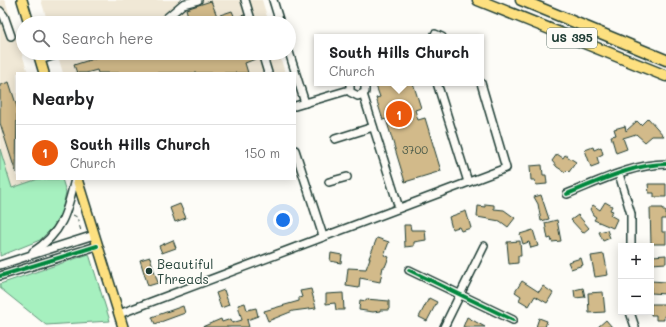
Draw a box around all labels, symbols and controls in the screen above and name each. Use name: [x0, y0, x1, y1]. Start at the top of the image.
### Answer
search box: [16, 16, 296, 60]
icon: search: [30, 27, 52, 49]
text: Search here: [62, 28, 153, 48]
road number: US 395: [547, 28, 597, 48]
popup: [314, 34, 484, 86]
text: South Hills Church: [329, 42, 469, 62]
text: Church: [329, 62, 374, 79]
text: Nearby: [32, 87, 94, 109]
pin: 1: [386, 99, 412, 129]
text: South Hills Church: [70, 134, 210, 154]
house number: 3700: [402, 142, 428, 157]
text: 1: [42, 144, 48, 161]
text: 150 m: [244, 144, 280, 161]
text: Church: [70, 154, 115, 171]
your location: [273, 210, 293, 230]
map controls: [618, 243, 654, 315]
button: +: [618, 243, 654, 279]
place label: Beautiful Threads: [157, 255, 213, 287]
marker: Beautiful Threads: [144, 266, 154, 276]
button: −: [618, 279, 654, 315]

